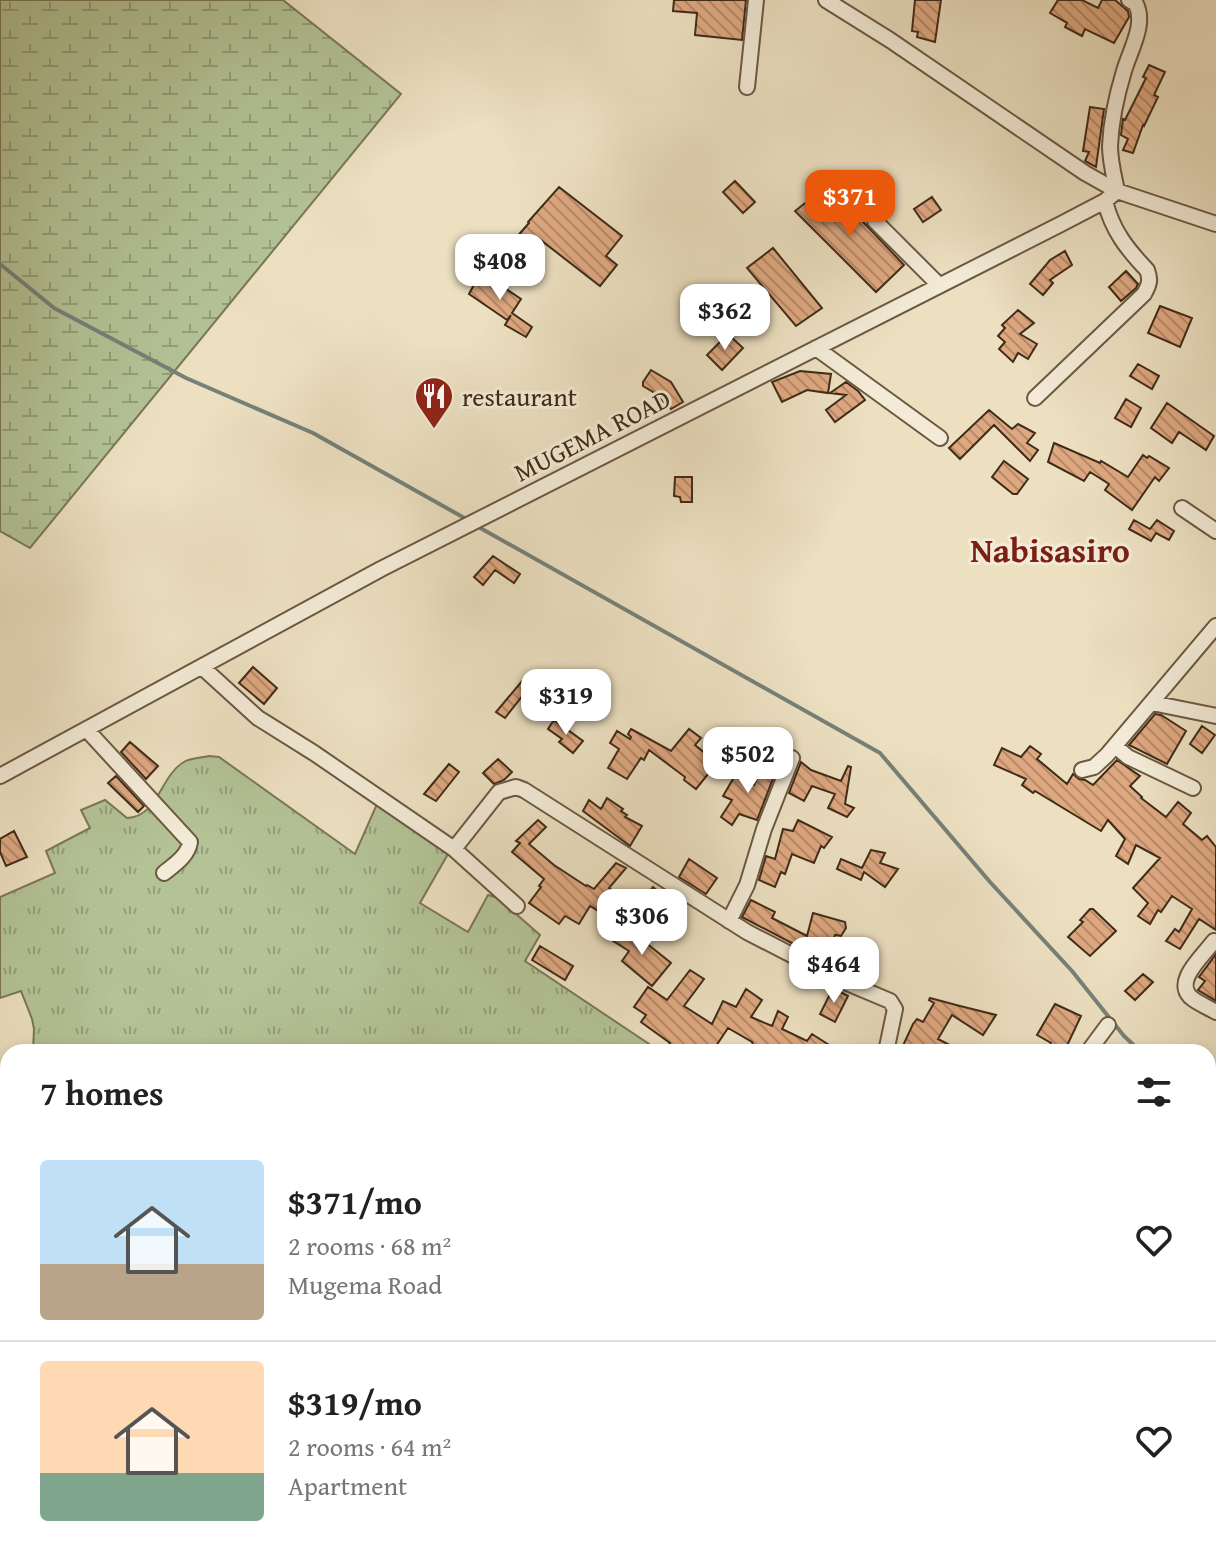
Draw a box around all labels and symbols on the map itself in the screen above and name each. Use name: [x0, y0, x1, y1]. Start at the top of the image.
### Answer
pin: $371: [803, 170, 897, 238]
pin: $408: [453, 234, 547, 302]
pin: $362: [678, 284, 772, 352]
restaurant icon: restaurant: [413, 375, 455, 430]
place label: restaurant: [462, 377, 577, 416]
street label: MUGEMA ROAD: [507, 379, 677, 491]
district label: Nabisasiro: [970, 525, 1130, 574]
pin: $319: [519, 669, 613, 737]
pin: $502: [701, 727, 795, 795]
pin: $306: [595, 889, 689, 957]
pin: $464: [787, 937, 881, 1005]

